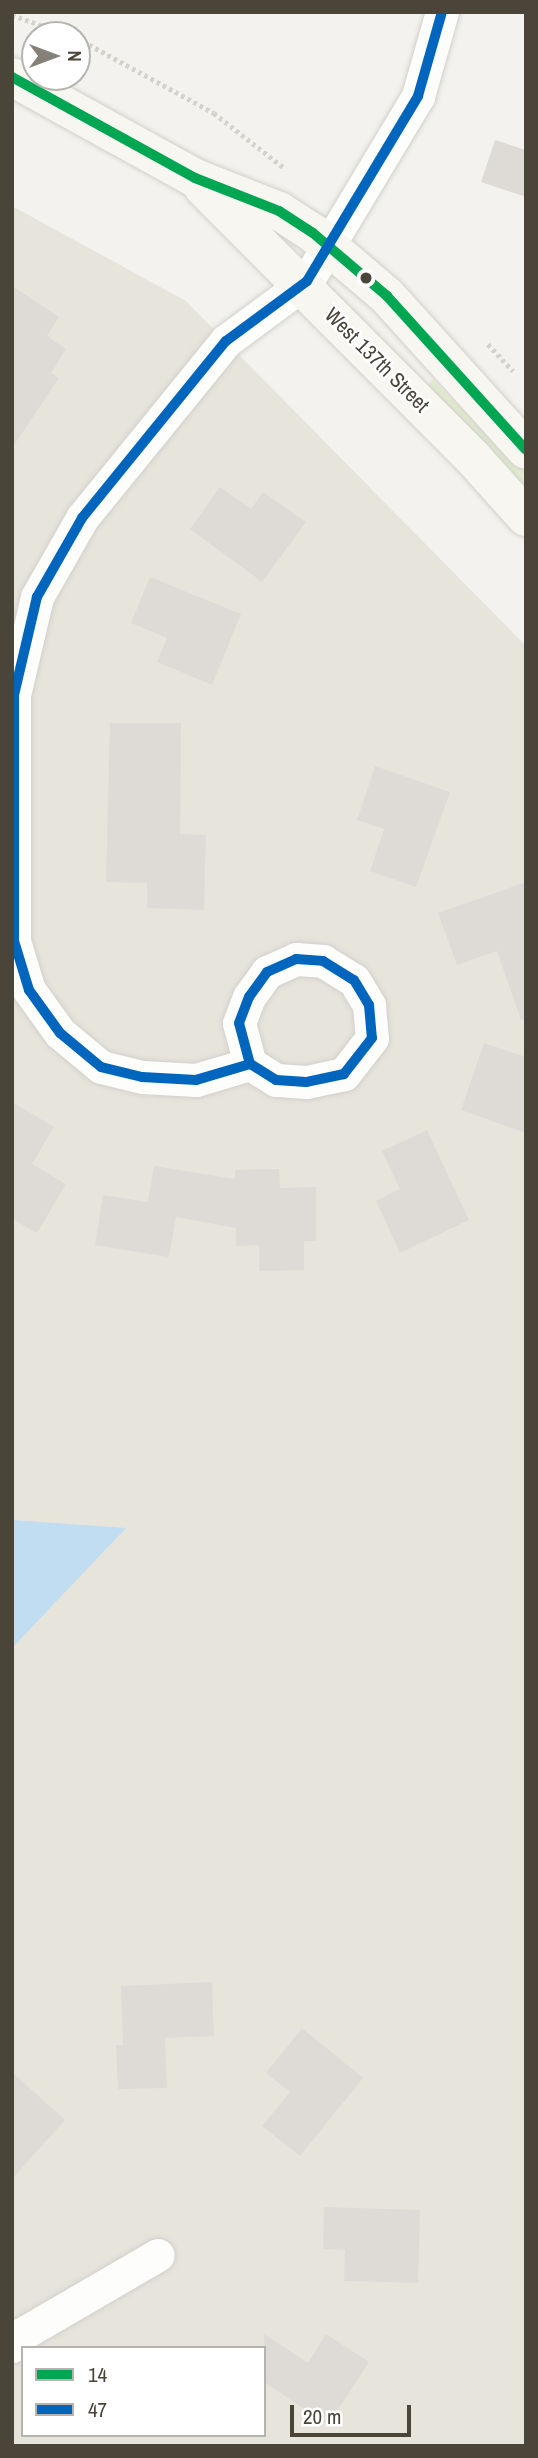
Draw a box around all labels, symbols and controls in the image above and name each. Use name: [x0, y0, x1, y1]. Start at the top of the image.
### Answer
north arrow: [21, 21, 91, 91]
text: N: [62, 50, 88, 62]
unlabelled marker: [359, 271, 373, 285]
street label: West 137th Street: [319, 302, 435, 418]
legend: [21, 2346, 266, 2437]
text: 14: [88, 2360, 107, 2389]
scale bar: [293, 2392, 414, 2436]
text: 47: [88, 2395, 107, 2424]
text: 20 m: [303, 2402, 341, 2431]

